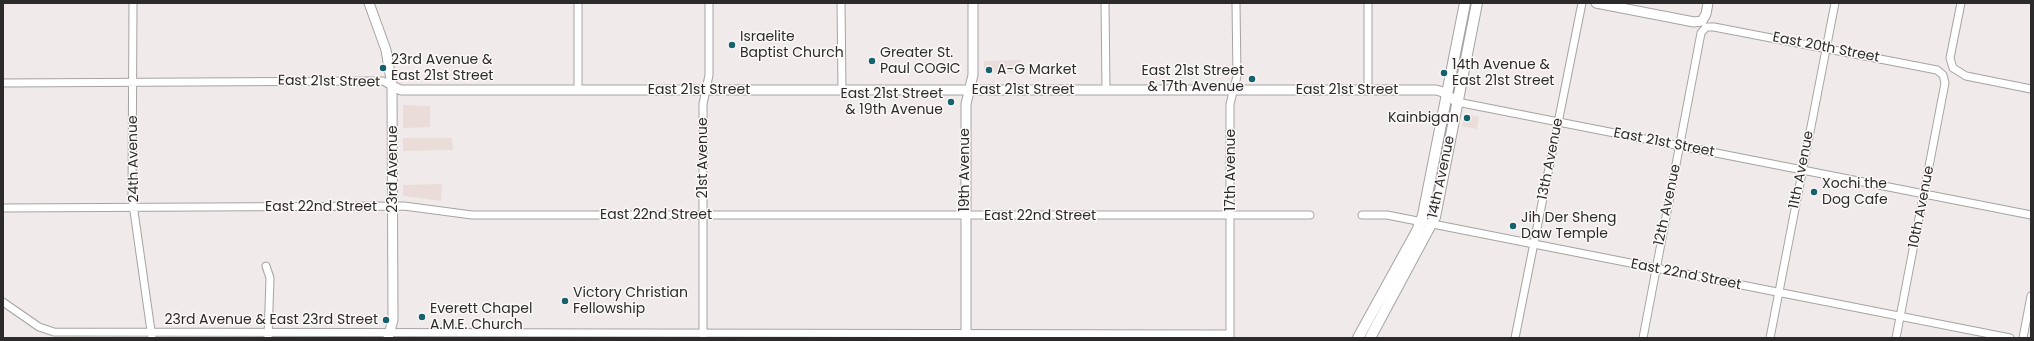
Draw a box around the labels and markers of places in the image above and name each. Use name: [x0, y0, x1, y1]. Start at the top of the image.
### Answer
place label: Israelite Baptist Church: [740, 29, 844, 62]
marker: Israelite Baptist Church: [727, 40, 737, 50]
place label: Greater St. Paul COGIC: [880, 45, 961, 78]
place label: 23rd Avenue & East 21st Street: [391, 52, 493, 84]
marker: Greater St. Paul COGIC: [867, 56, 877, 66]
place label: 14th Avenue & East 21st Street: [1452, 57, 1554, 90]
place label: A-G Market: [997, 62, 1077, 78]
marker: 23rd Avenue & East 21st Street: [378, 63, 388, 73]
place label: East 21st Street & 17th Avenue: [1142, 63, 1244, 96]
marker: A-G Market: [984, 65, 994, 75]
marker: 14th Avenue & East 21st Street: [1439, 68, 1449, 78]
marker: East 21st Street & 17th Avenue: [1247, 74, 1257, 84]
place label: East 21st Street & 19th Avenue: [841, 86, 943, 118]
marker: East 21st Street & 19th Avenue: [946, 97, 956, 107]
place label: Kainbigan: [1388, 110, 1459, 126]
marker: Kainbigan: [1462, 113, 1472, 123]
place label: Xochi the Dog Cafe: [1822, 176, 1888, 208]
marker: Xochi the Dog Cafe: [1809, 187, 1819, 197]
place label: Jih Der Sheng Daw Temple: [1521, 210, 1616, 242]
marker: Jih Der Sheng Daw Temple: [1508, 221, 1518, 231]
place label: Victory Christian Fellowship: [573, 285, 688, 318]
marker: Victory Christian Fellowship: [560, 296, 570, 306]
place label: Everett Chapel A.M.E. Church: [430, 301, 532, 334]
place label: 23rd Avenue & East 23rd Street: [164, 312, 378, 328]
marker: Everett Chapel A.M.E. Church: [417, 312, 427, 322]
marker: 23rd Avenue & East 23rd Street: [381, 315, 391, 325]

